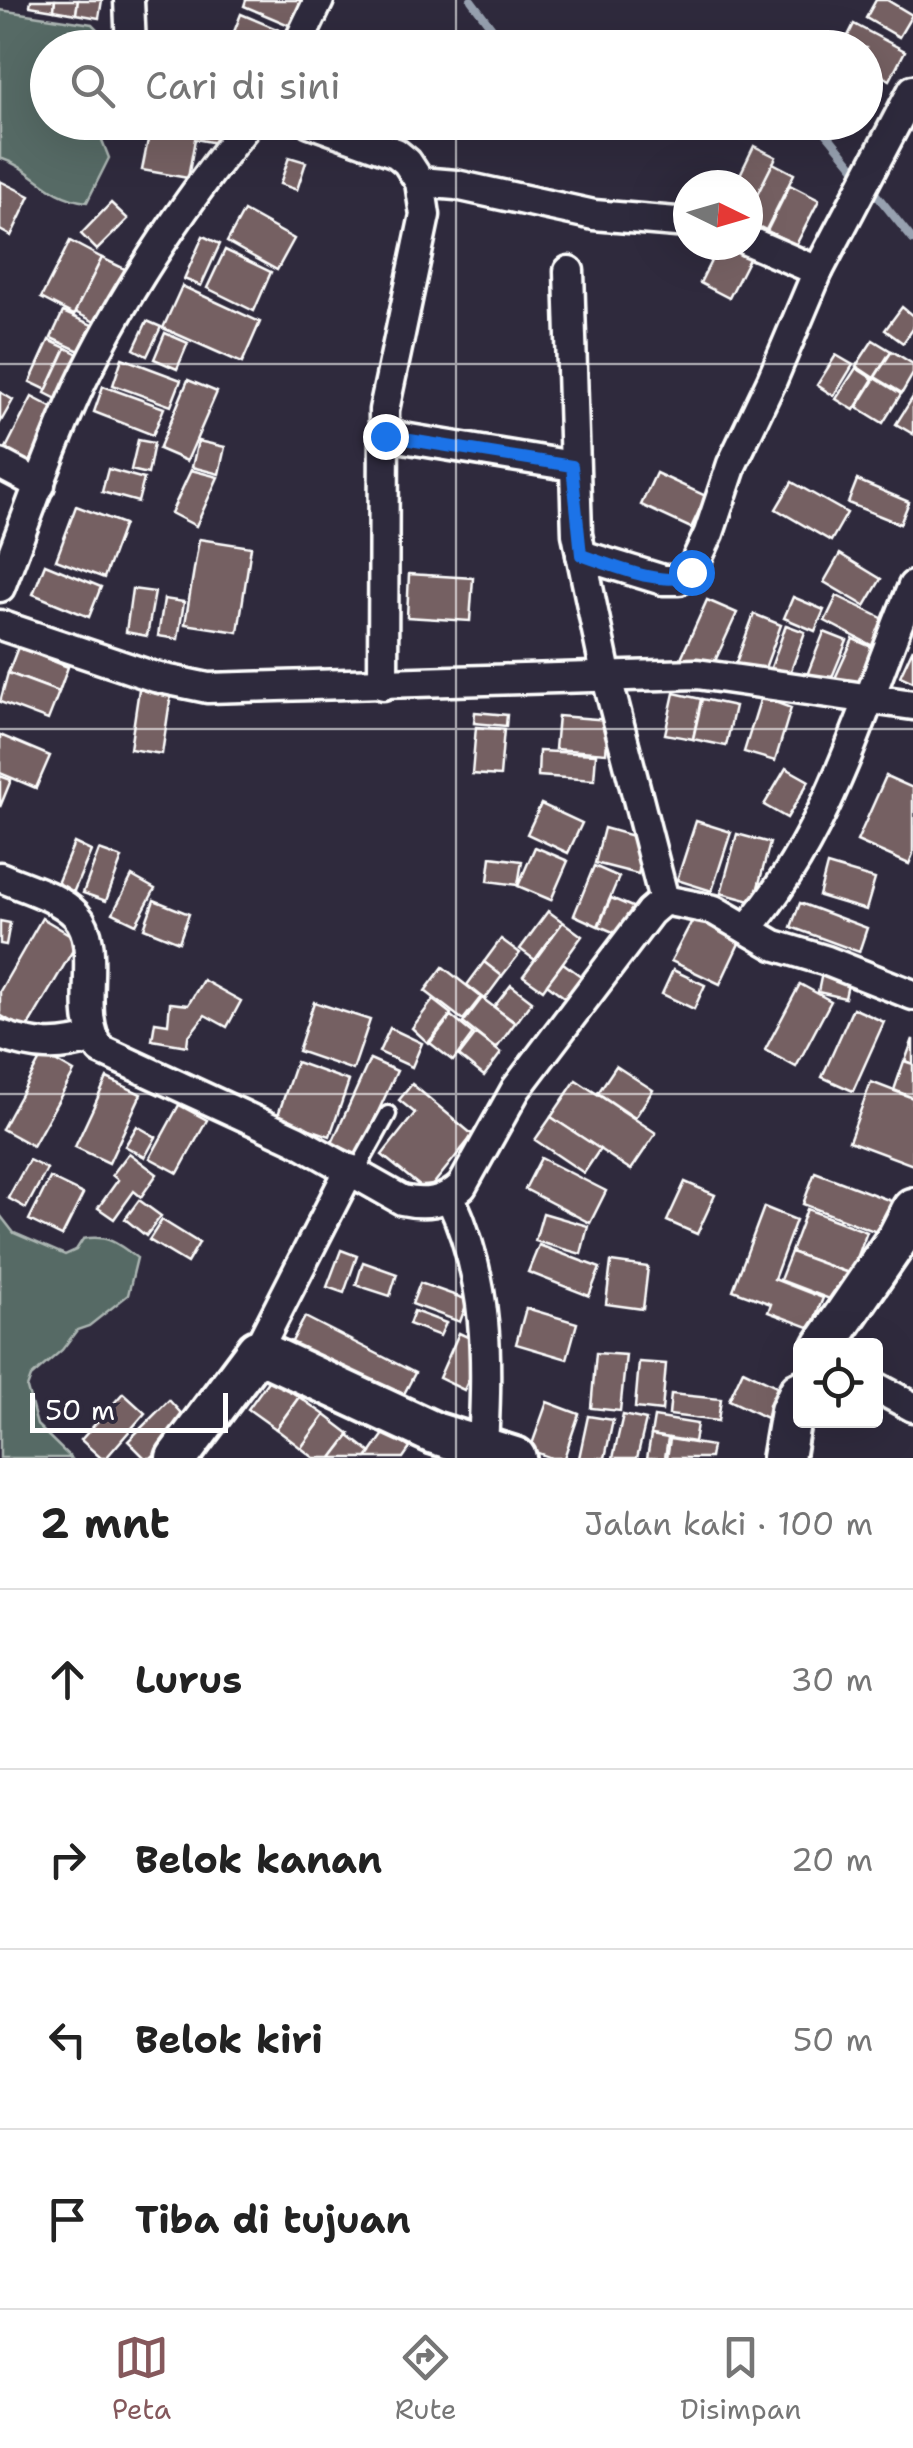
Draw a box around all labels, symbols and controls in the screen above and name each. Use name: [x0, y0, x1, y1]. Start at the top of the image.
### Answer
search box: [30, 30, 883, 140]
icon: search: [65, 58, 120, 113]
text: Cari di sini: [145, 60, 341, 111]
north arrow: [673, 170, 763, 260]
route end: [363, 414, 409, 460]
route start: [669, 550, 715, 596]
map controls: [793, 1338, 883, 1428]
button: locate: [793, 1338, 883, 1428]
scale bar: [30, 1388, 228, 1432]
text: 50 m: [45, 1391, 115, 1429]
text: 2 mnt: [40, 1495, 170, 1551]
text: Jalan kaki · 100 m: [584, 1502, 873, 1545]
icon: ahead: [40, 1652, 95, 1707]
text: Lurus: [135, 1654, 242, 1705]
text: 30 m: [790, 1658, 873, 1701]
icon: right: [40, 1832, 95, 1887]
text: Belok kanan: [135, 1834, 382, 1885]
text: 20 m: [791, 1838, 873, 1881]
icon: left: [40, 2012, 95, 2067]
text: Belok kiri: [135, 2014, 323, 2065]
text: 50 m: [793, 2018, 873, 2061]
icon: arrive: [40, 2192, 95, 2247]
text: Tiba di tujuan: [135, 2194, 411, 2245]
tab: Peta: [112, 2330, 171, 2428]
tab: Rute: [395, 2330, 457, 2428]
tab: Disimpan: [680, 2330, 801, 2428]

